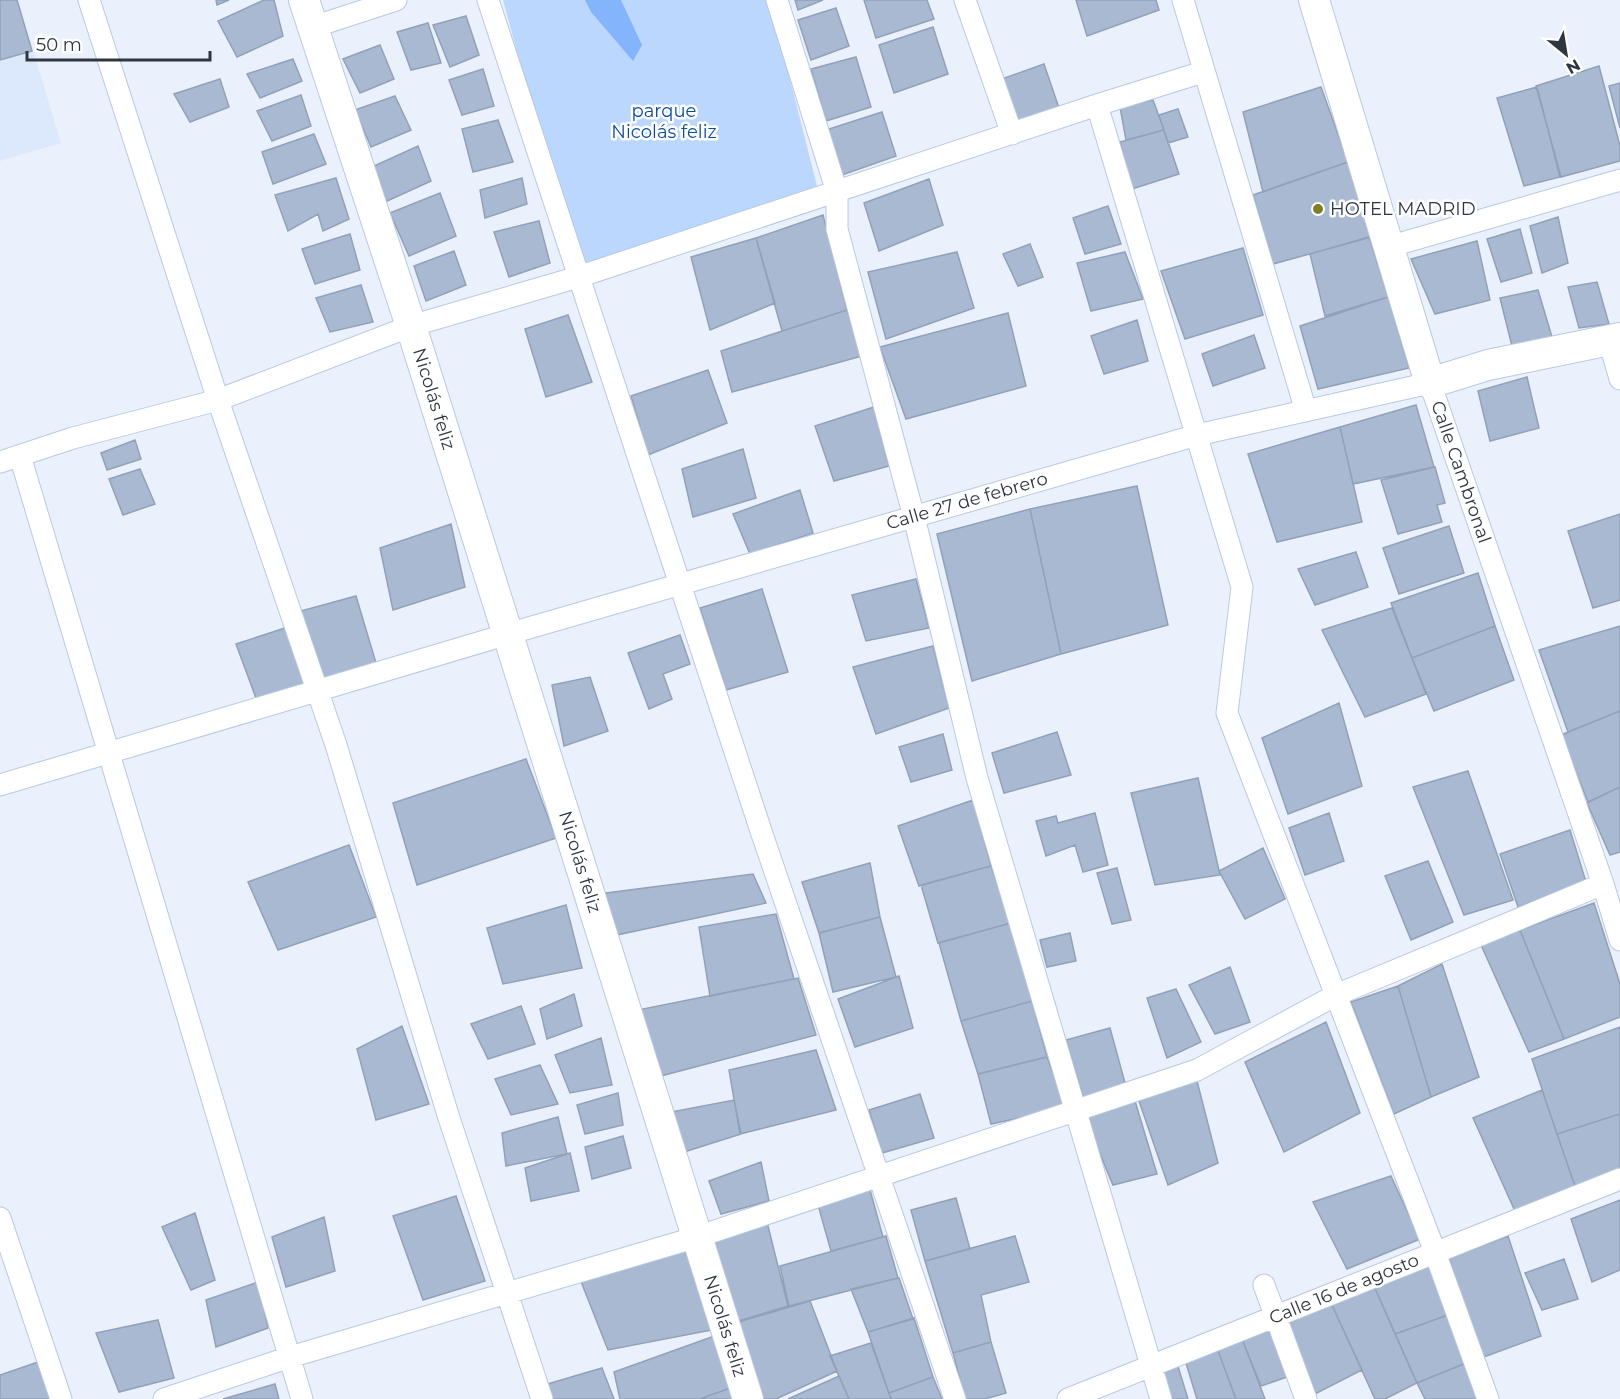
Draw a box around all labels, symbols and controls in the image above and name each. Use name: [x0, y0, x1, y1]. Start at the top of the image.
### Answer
scale bar: [27, 24, 210, 62]
north arrow: [1536, 24, 1596, 84]
text: 50 m: [36, 34, 82, 56]
text: N: [1563, 55, 1584, 78]
park label: parque Nicolás feliz: [611, 100, 717, 143]
place label: HOTEL MADRID: [1330, 198, 1476, 220]
marker: HOTEL MADRID: [1311, 202, 1325, 216]
street label: Nicolás feliz: [408, 345, 460, 453]
street label: Calle Cambronal: [1426, 398, 1496, 546]
street label: Calle 27 de febrero: [884, 467, 1050, 535]
street label: Nicolás feliz: [554, 808, 606, 916]
street label: Calle 16 de agosto: [1266, 1249, 1422, 1329]
street label: Nicolás feliz: [699, 1272, 751, 1380]

